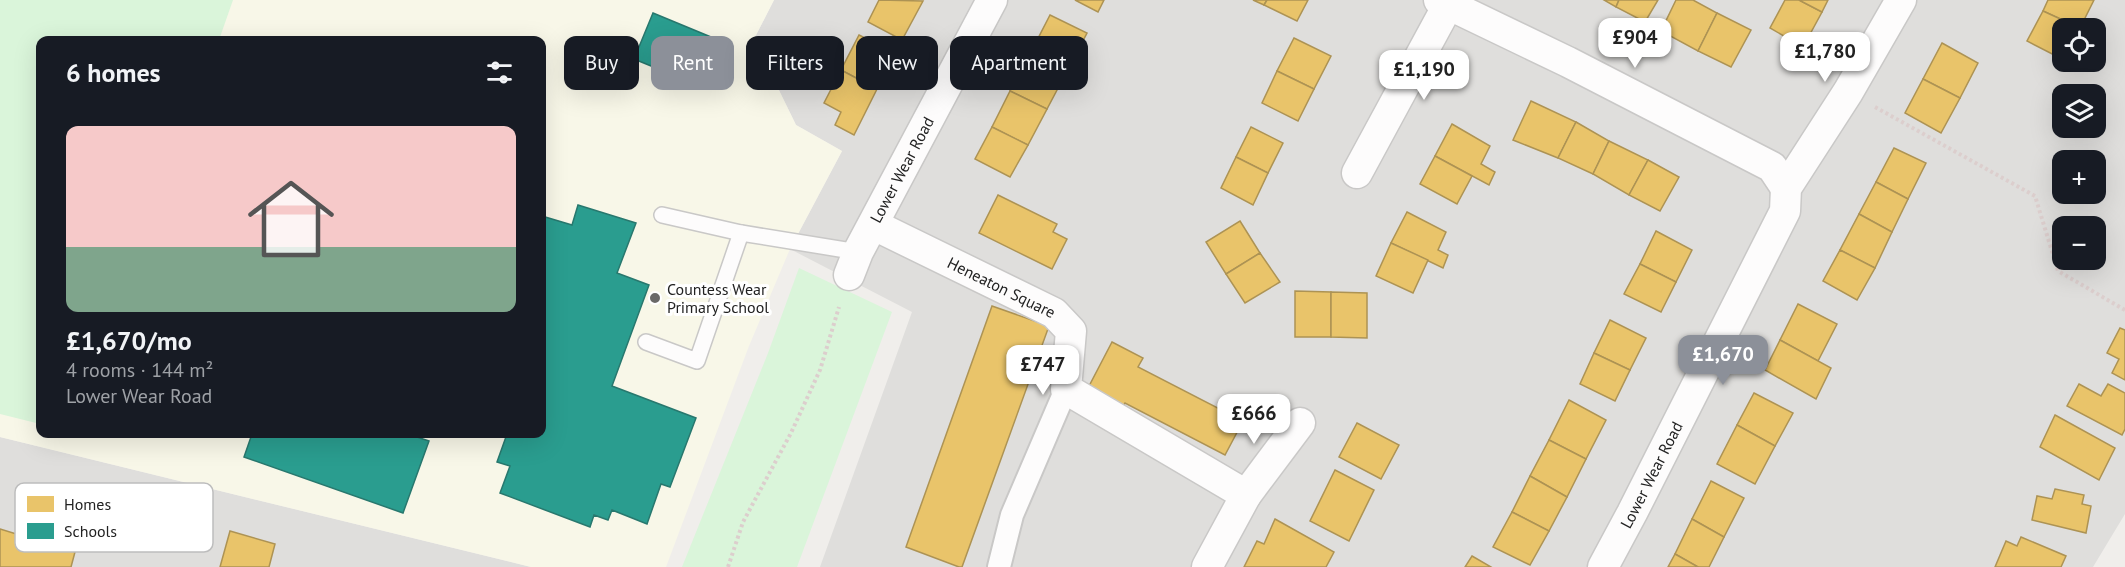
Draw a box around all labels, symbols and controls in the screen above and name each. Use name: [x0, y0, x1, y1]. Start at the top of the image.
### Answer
pin: £904: [1599, 18, 1671, 69]
map controls: [2052, 18, 2106, 270]
button: locate: [2052, 18, 2106, 72]
text: £904: [1612, 24, 1658, 50]
pin: £1,780: [1776, 32, 1874, 83]
chip: Buy: [564, 36, 639, 90]
chip: Rent: [651, 36, 734, 90]
chip: Filters: [746, 36, 844, 90]
chip: New: [856, 36, 938, 90]
chip: Apartment: [950, 36, 1088, 90]
text: £1,780: [1794, 38, 1856, 64]
pin: £1,190: [1375, 50, 1473, 101]
text: 6 homes: [66, 56, 161, 89]
icon: filters: [483, 56, 516, 89]
text: £1,190: [1393, 56, 1455, 82]
button: layers: [2052, 84, 2106, 138]
street label: Lower Wear Road: [865, 113, 938, 226]
button: +: [2052, 150, 2106, 204]
icon: home: [237, 165, 345, 273]
button: −: [2052, 216, 2106, 270]
street label: Heneaton Square: [944, 252, 1059, 322]
place label: Countess Wear Primary School: [667, 279, 769, 317]
marker: Countess Wear Primary School: [648, 291, 662, 305]
text: £1,670/mo: [66, 324, 192, 357]
pin: £1,670: [1674, 335, 1772, 386]
text: £1,670: [1692, 341, 1754, 367]
pin: £747: [1007, 345, 1079, 396]
text: £747: [1020, 351, 1066, 377]
text: 4 rooms · 144 m²: [66, 357, 213, 383]
text: Lower Wear Road: [66, 383, 212, 409]
pin: £666: [1218, 394, 1290, 445]
text: £666: [1231, 400, 1277, 426]
street label: Lower Wear Road: [1616, 418, 1687, 532]
legend: [15, 483, 213, 552]
text: Homes: [64, 494, 111, 514]
text: Schools: [64, 521, 117, 541]

